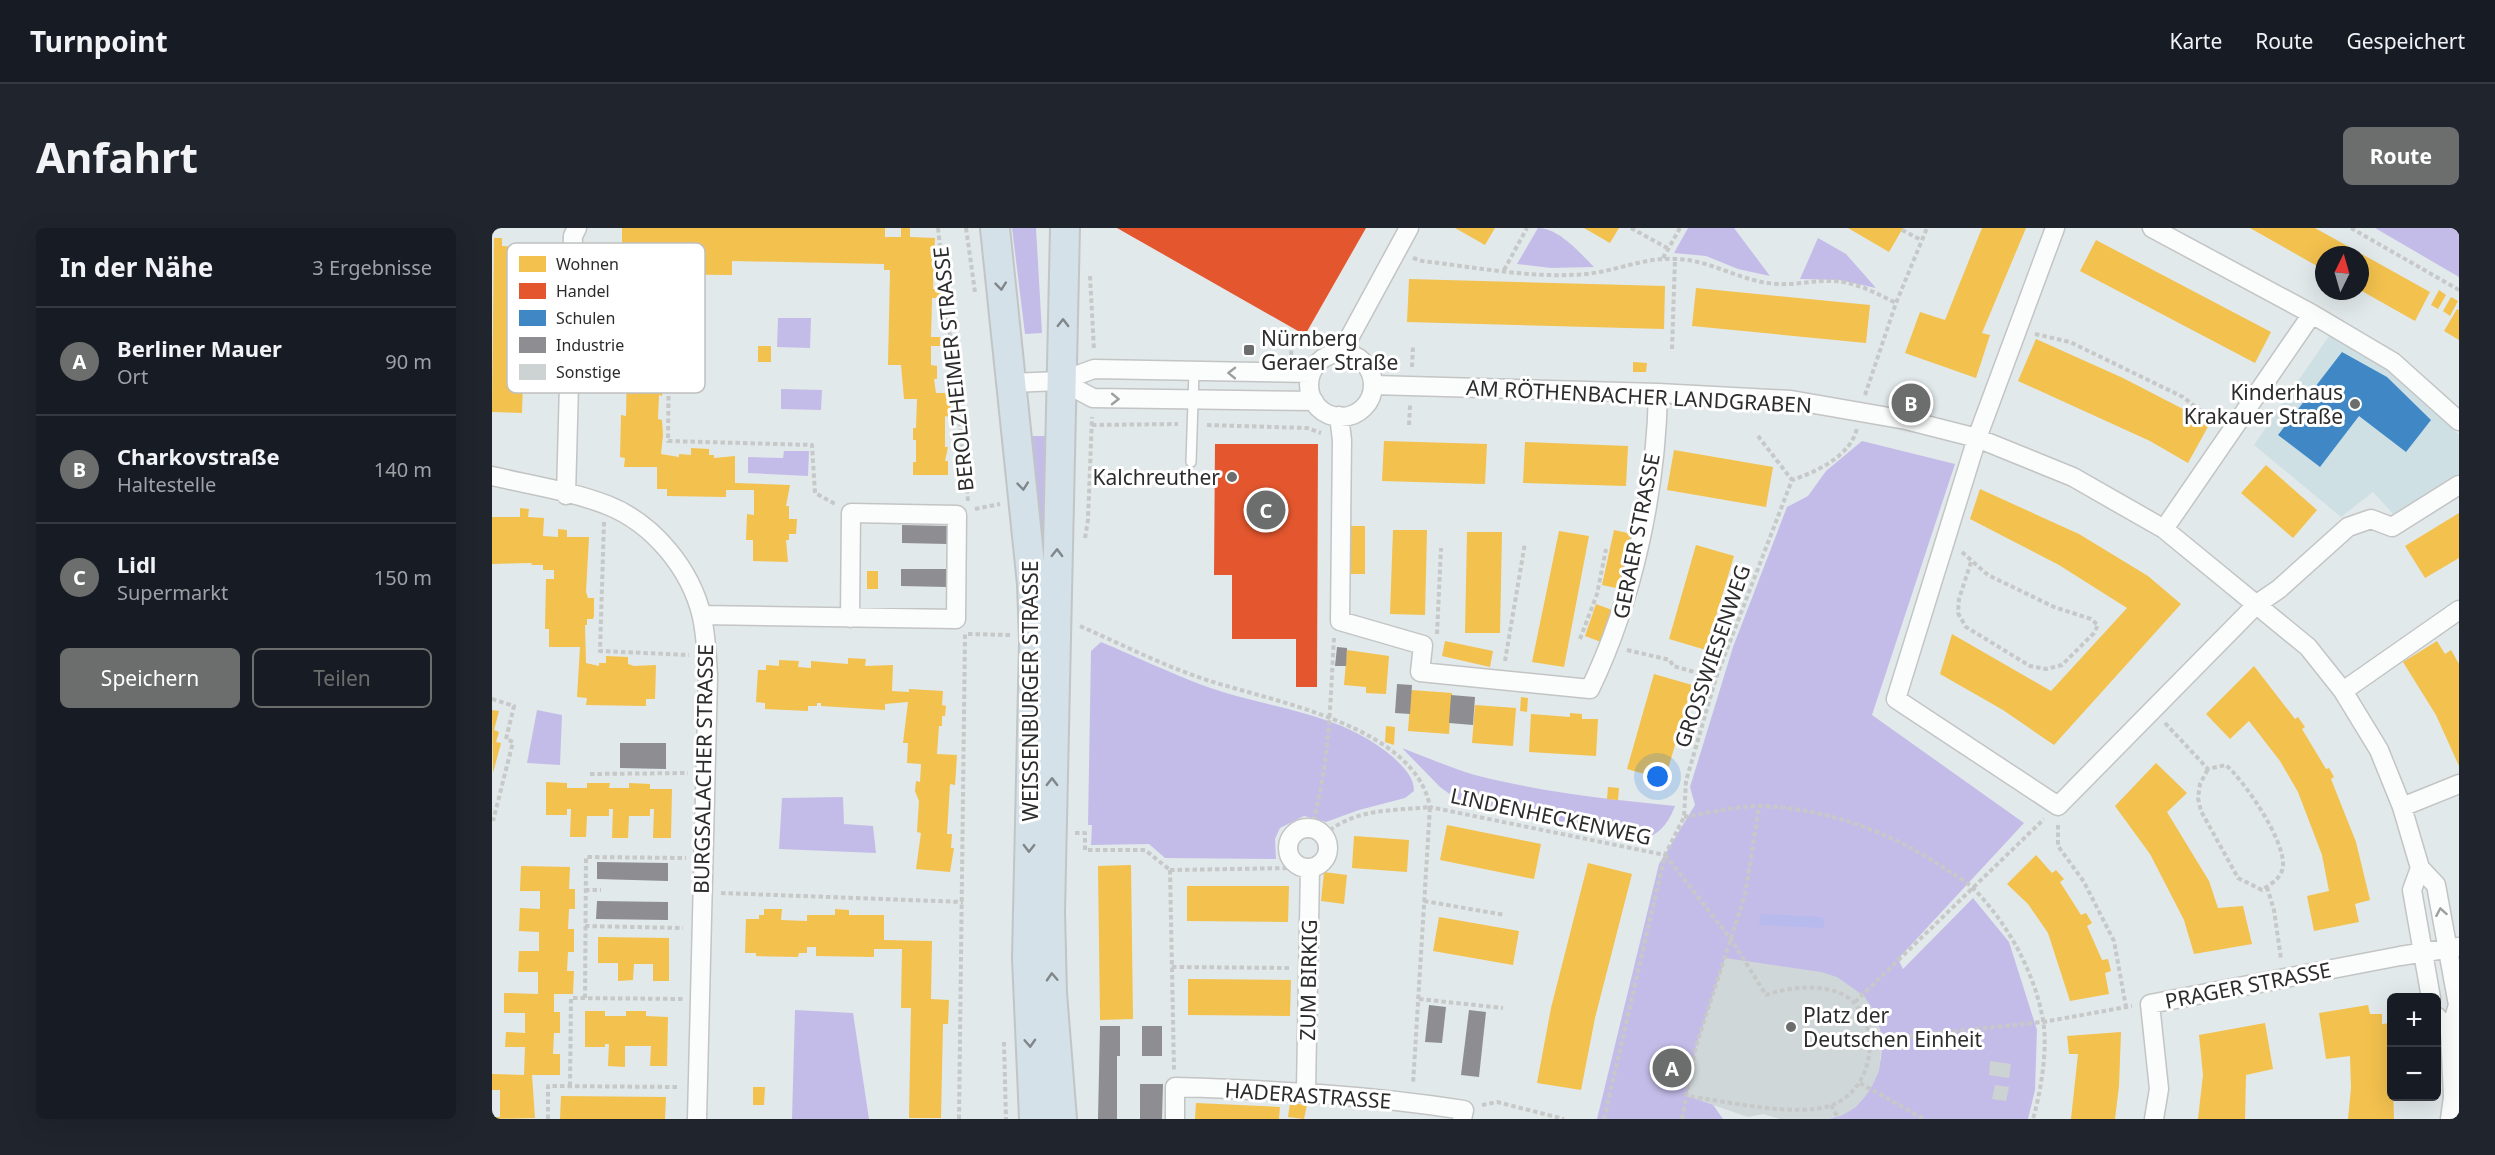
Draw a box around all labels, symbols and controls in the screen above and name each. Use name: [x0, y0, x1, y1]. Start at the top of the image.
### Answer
text: Turnpoint: [30, 22, 168, 60]
text: Karte: [2169, 27, 2222, 55]
text: Route: [2255, 27, 2313, 55]
text: Gespeichert: [2346, 27, 2465, 55]
button: Route: [2343, 127, 2459, 185]
text: Anfahrt: [36, 128, 198, 185]
legend: [507, 243, 705, 393]
street label: BEROLZHEIMER STRASSE: [926, 245, 980, 493]
north arrow: [2315, 246, 2369, 300]
text: In der Nähe: [60, 249, 213, 285]
text: Wohnen: [556, 253, 619, 275]
text: 3 Ergebnisse: [312, 254, 432, 281]
text: Handel: [556, 280, 610, 302]
one-way arrow: [994, 282, 1007, 291]
text: Schulen: [556, 307, 615, 329]
one-way arrow: [1056, 318, 1069, 327]
place label: Nürnberg Geraer Straße: [1261, 324, 1398, 376]
text: Berliner Mauer: [117, 333, 282, 363]
text: Industrie: [556, 334, 624, 356]
marker: Nürnberg Geraer Straße: [1242, 343, 1256, 357]
text: A: [73, 348, 86, 375]
text: 90 m: [385, 348, 432, 375]
text: Sonstige: [556, 361, 621, 383]
text: Ort: [117, 363, 148, 390]
one-way arrow: [1227, 367, 1236, 379]
street label: AM RÖTHENBACHER LANDGRABEN: [1465, 373, 1813, 419]
place label: Kinderhaus Krakauer Straße: [2184, 378, 2343, 430]
pin: B: [1892, 380, 1930, 426]
one-way arrow: [1111, 393, 1120, 405]
marker: Kinderhaus Krakauer Straße: [2348, 397, 2362, 411]
text: Charkovstraße: [117, 441, 280, 471]
street label: GERAER STRASSE: [1606, 451, 1666, 621]
text: B: [73, 456, 86, 483]
text: 140 m: [374, 456, 432, 483]
place label: Kalchreuther: [1093, 463, 1220, 491]
marker: Kalchreuther: [1225, 470, 1239, 484]
text: Haltestelle: [117, 471, 216, 498]
one-way arrow: [1016, 481, 1029, 490]
pin: C: [1246, 488, 1286, 532]
text: Lidl: [117, 549, 156, 579]
one-way arrow: [1051, 549, 1063, 558]
street label: WEISSENBURGER STRASSE: [1016, 561, 1044, 822]
street label: GROSSWIESENWEG: [1668, 561, 1756, 751]
text: C: [73, 564, 86, 591]
text: 150 m: [374, 564, 432, 591]
text: Supermarkt: [117, 579, 228, 606]
street label: BURGSALACHER STRASSE: [687, 644, 719, 894]
button: Speichern: [60, 648, 240, 708]
button: Teilen: [252, 648, 432, 708]
your location: [1643, 762, 1672, 791]
one-way arrow: [1045, 777, 1058, 786]
street label: LINDENHECKENWEG: [1448, 781, 1654, 851]
one-way arrow: [1023, 844, 1035, 853]
one-way arrow: [2435, 907, 2448, 917]
street label: ZUM BIRKIG: [1293, 919, 1323, 1041]
street label: PRAGER STRASSE: [2163, 955, 2333, 1015]
one-way arrow: [1045, 972, 1058, 981]
map controls: [2387, 993, 2441, 1101]
button: +: [2387, 993, 2441, 1047]
place label: Platz der Deutschen Einheit: [1803, 1001, 1982, 1053]
marker: Platz der Deutschen Einheit: [1784, 1020, 1798, 1034]
one-way arrow: [1023, 1039, 1036, 1048]
pin: A: [1652, 1046, 1692, 1090]
button: −: [2387, 1047, 2441, 1101]
street label: HADERASTRASSE: [1224, 1075, 1392, 1115]

